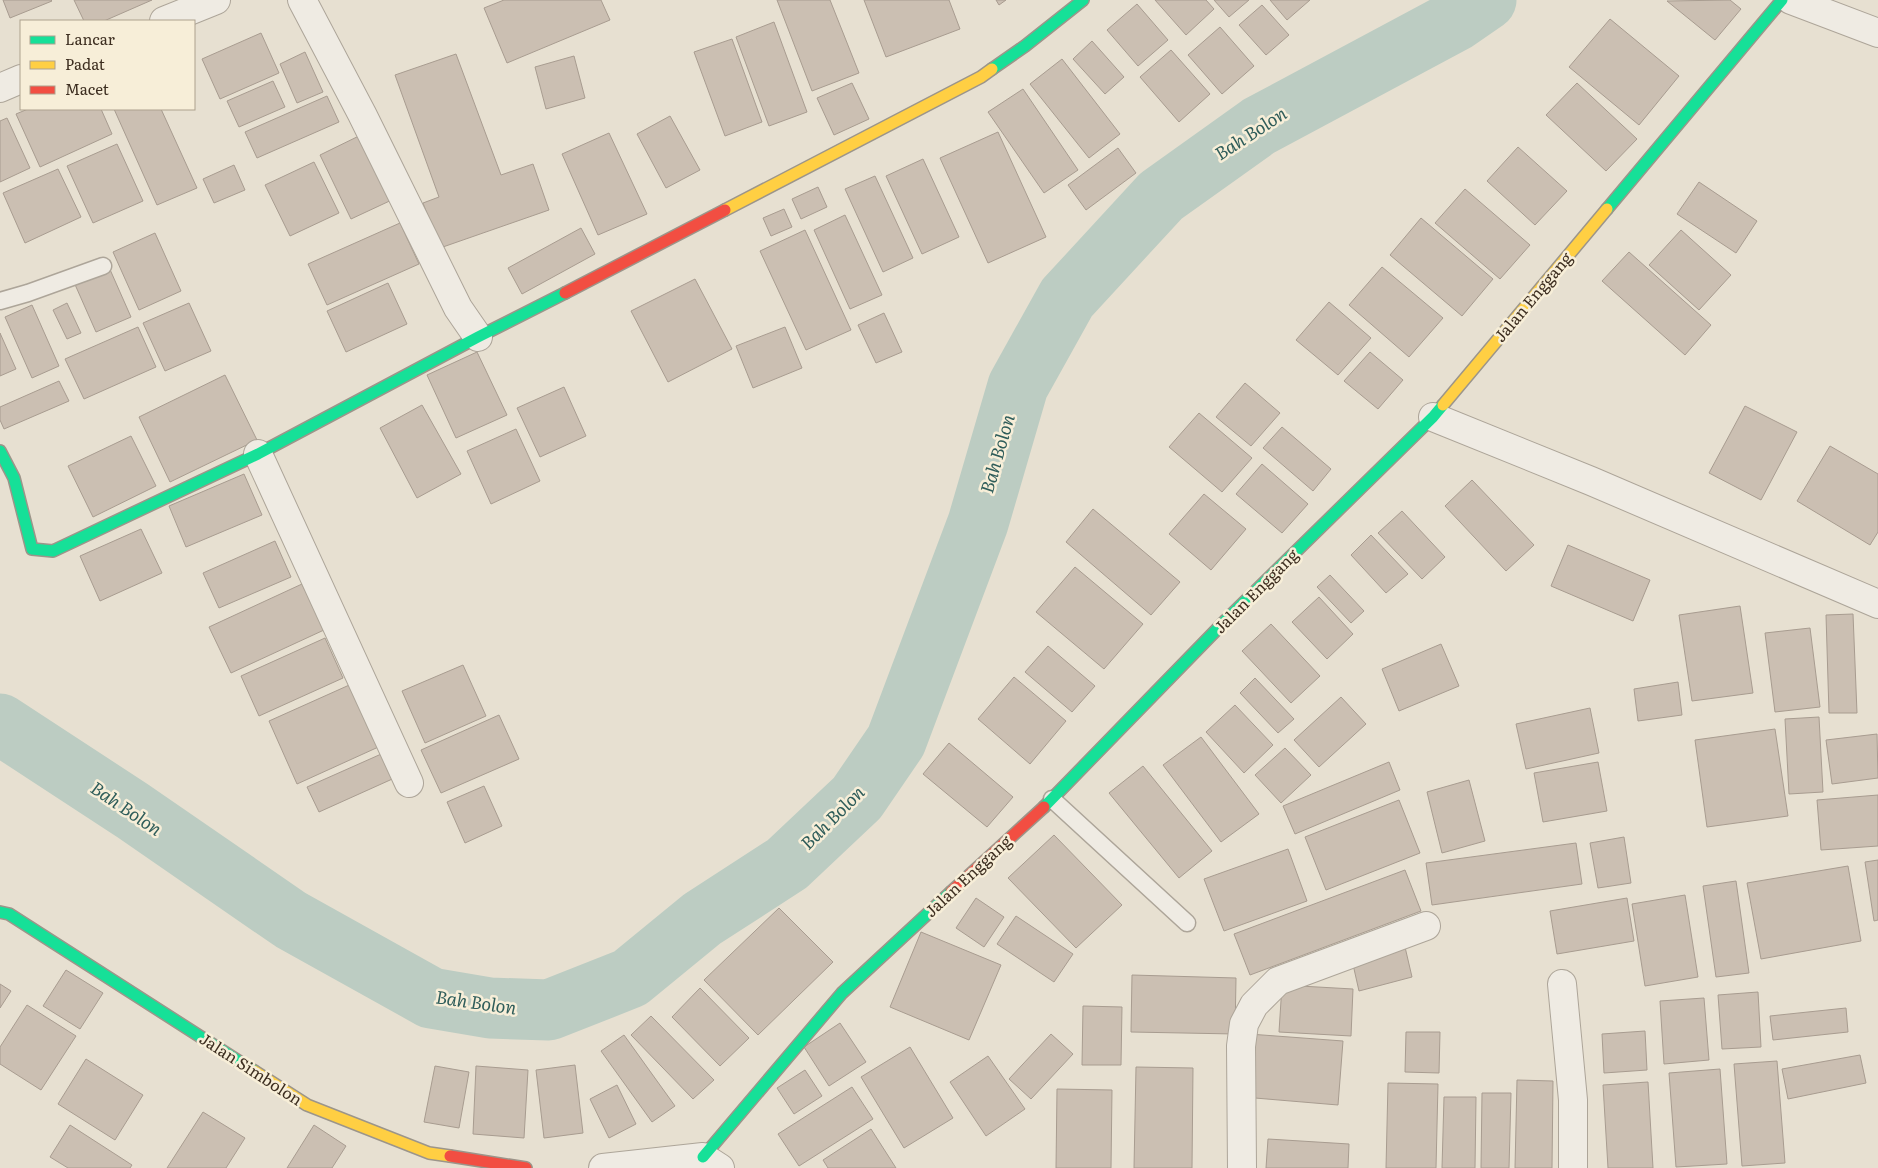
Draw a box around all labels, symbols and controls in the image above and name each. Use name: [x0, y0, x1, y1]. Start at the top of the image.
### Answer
legend: [20, 20, 195, 110]
text: Lancar: [65, 27, 115, 50]
text: Padat: [65, 52, 105, 75]
text: Macet: [65, 77, 109, 100]
water label: Bah Bolon: [1209, 99, 1292, 166]
street label: Jalan Enggang: [1487, 246, 1577, 347]
water label: Bah Bolon: [972, 411, 1021, 496]
street label: Jalan Enggang: [1208, 543, 1303, 638]
water label: Bah Bolon: [86, 774, 168, 842]
water label: Bah Bolon: [794, 779, 870, 855]
street label: Jalan Enggang: [919, 829, 1016, 922]
water label: Bah Bolon: [434, 983, 518, 1021]
street label: Jalan Simbolon: [195, 1026, 308, 1111]

